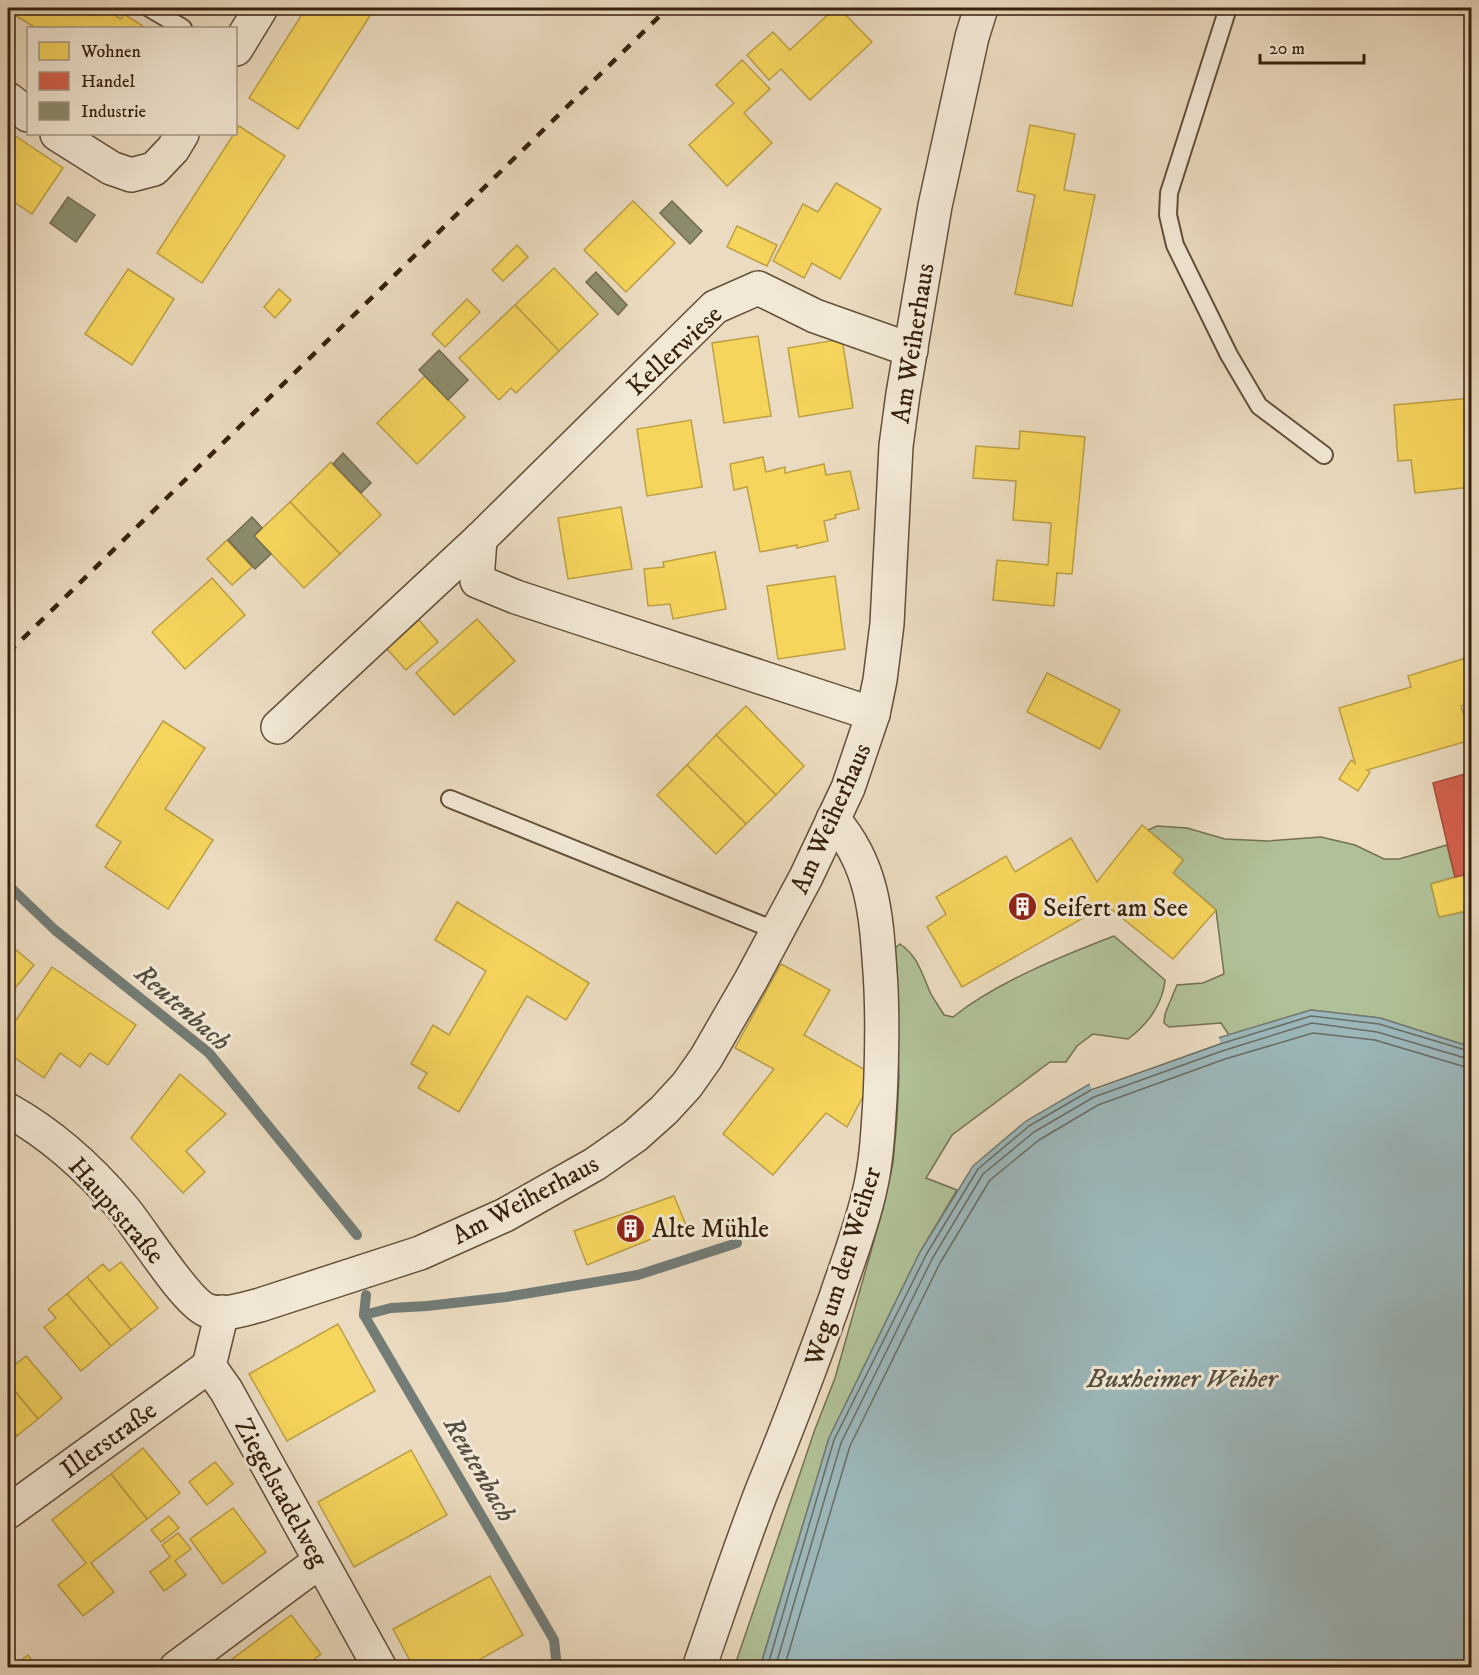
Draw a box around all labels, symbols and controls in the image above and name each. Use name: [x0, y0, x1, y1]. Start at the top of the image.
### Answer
legend: [27, 27, 237, 135]
scale bar: [1260, 27, 1364, 65]
text: 20 m: [1269, 38, 1305, 60]
text: Wohnen: [80, 41, 142, 63]
text: Handel: [81, 71, 136, 93]
text: Industrie: [81, 101, 146, 123]
street label: Am Weiherhaus: [885, 261, 942, 426]
street label: Kellerwiese: [620, 299, 730, 404]
street label: Am Weiherhaus: [783, 738, 879, 899]
building icon: Seifert am See: [1006, 891, 1038, 923]
place label: Seifert am See: [1043, 892, 1188, 925]
water label: Reutenbach: [127, 956, 237, 1059]
street label: Am Weiherhaus: [447, 1148, 605, 1253]
street label: Hauptstraße: [60, 1151, 171, 1271]
street label: Weg um den Weiher: [797, 1163, 889, 1371]
building icon: Alte Mühle: [615, 1212, 647, 1244]
place label: Alte Mühle: [652, 1213, 769, 1246]
water label: Buxheimer Weiher: [1086, 1362, 1279, 1396]
street label: Illerstraße: [54, 1394, 163, 1486]
water label: Reutenbach: [435, 1410, 523, 1528]
street label: Ziegelstadelweg: [226, 1413, 335, 1573]

